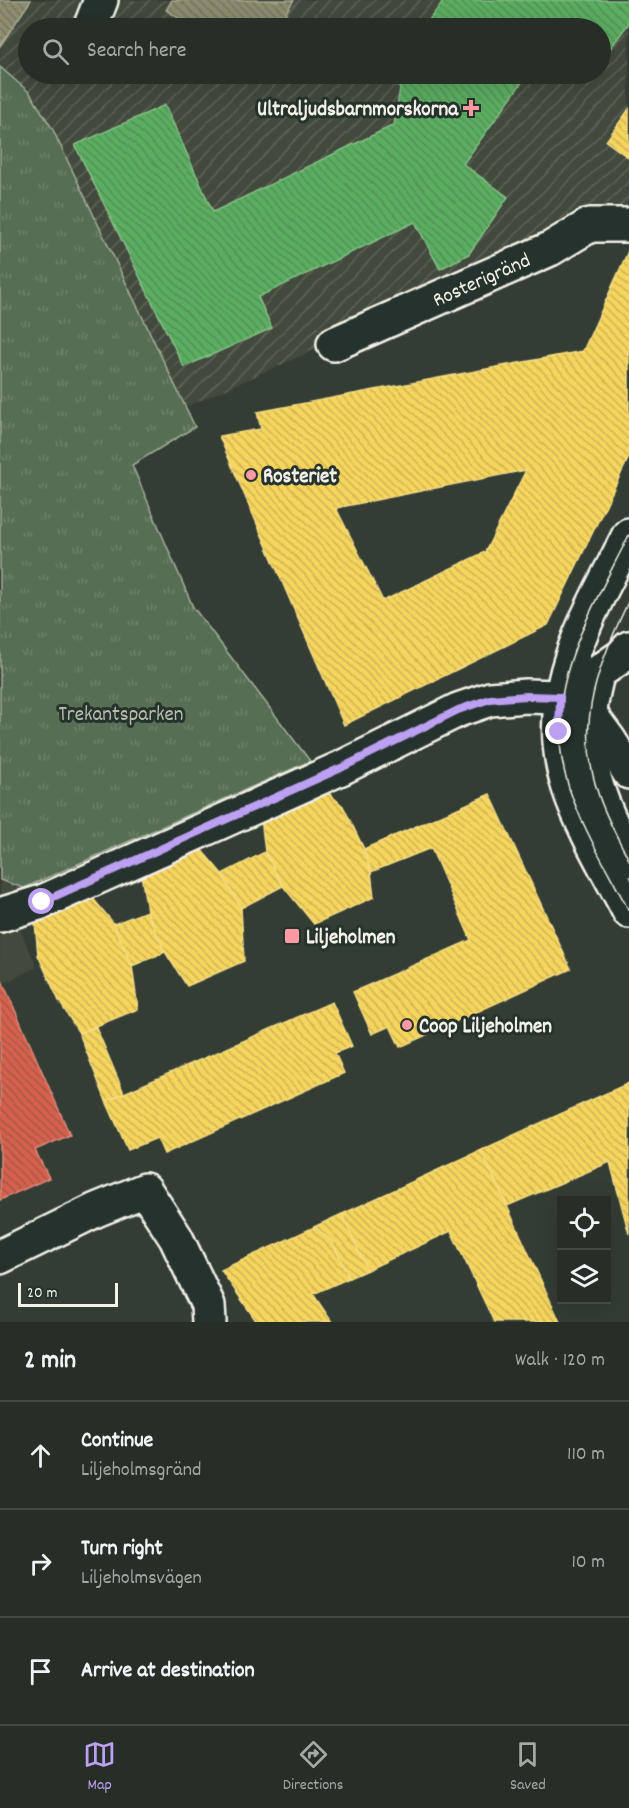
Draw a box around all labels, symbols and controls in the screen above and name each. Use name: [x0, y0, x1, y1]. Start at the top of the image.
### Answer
search box: [18, 18, 611, 84]
icon: search: [39, 35, 72, 68]
text: Search here: [87, 36, 186, 67]
place label: Ultraljudsbarnmorskorna: [257, 96, 459, 126]
marker: Ultraljudsbarnmorskorna: [462, 99, 480, 117]
street label: Rosterigränd: [429, 247, 536, 317]
place label: Rosteriet: [263, 463, 337, 493]
marker: Rosteriet: [244, 468, 258, 482]
park label: Trekantsparken: [58, 701, 184, 731]
route end: [545, 718, 571, 744]
route start: [28, 888, 54, 914]
place label: Liljeholmen: [306, 924, 396, 954]
marker: Liljeholmen: [283, 927, 301, 945]
place label: Coop Liljeholmen: [419, 1013, 552, 1043]
marker: Coop Liljeholmen: [400, 1018, 414, 1032]
map controls: [557, 1196, 611, 1304]
button: locate: [557, 1196, 611, 1250]
button: layers: [557, 1250, 611, 1304]
scale bar: [18, 1280, 118, 1308]
text: 20 m: [27, 1282, 57, 1305]
text: 2 min: [24, 1343, 76, 1380]
text: Walk · 120 m: [515, 1347, 605, 1375]
text: Continue: [81, 1426, 153, 1457]
icon: ahead: [24, 1439, 57, 1472]
text: 110 m: [567, 1441, 605, 1469]
text: Liljeholmsgränd: [81, 1457, 201, 1485]
text: Turn right: [81, 1534, 163, 1565]
icon: right: [24, 1547, 57, 1580]
text: 10 m: [571, 1549, 605, 1577]
text: Liljeholmsvägen: [81, 1565, 202, 1593]
icon: arrive: [24, 1655, 57, 1688]
text: Arrive at destination: [81, 1656, 255, 1687]
tab: Map: [83, 1738, 116, 1797]
tab: Directions: [283, 1738, 343, 1797]
tab: Saved: [510, 1738, 546, 1797]

